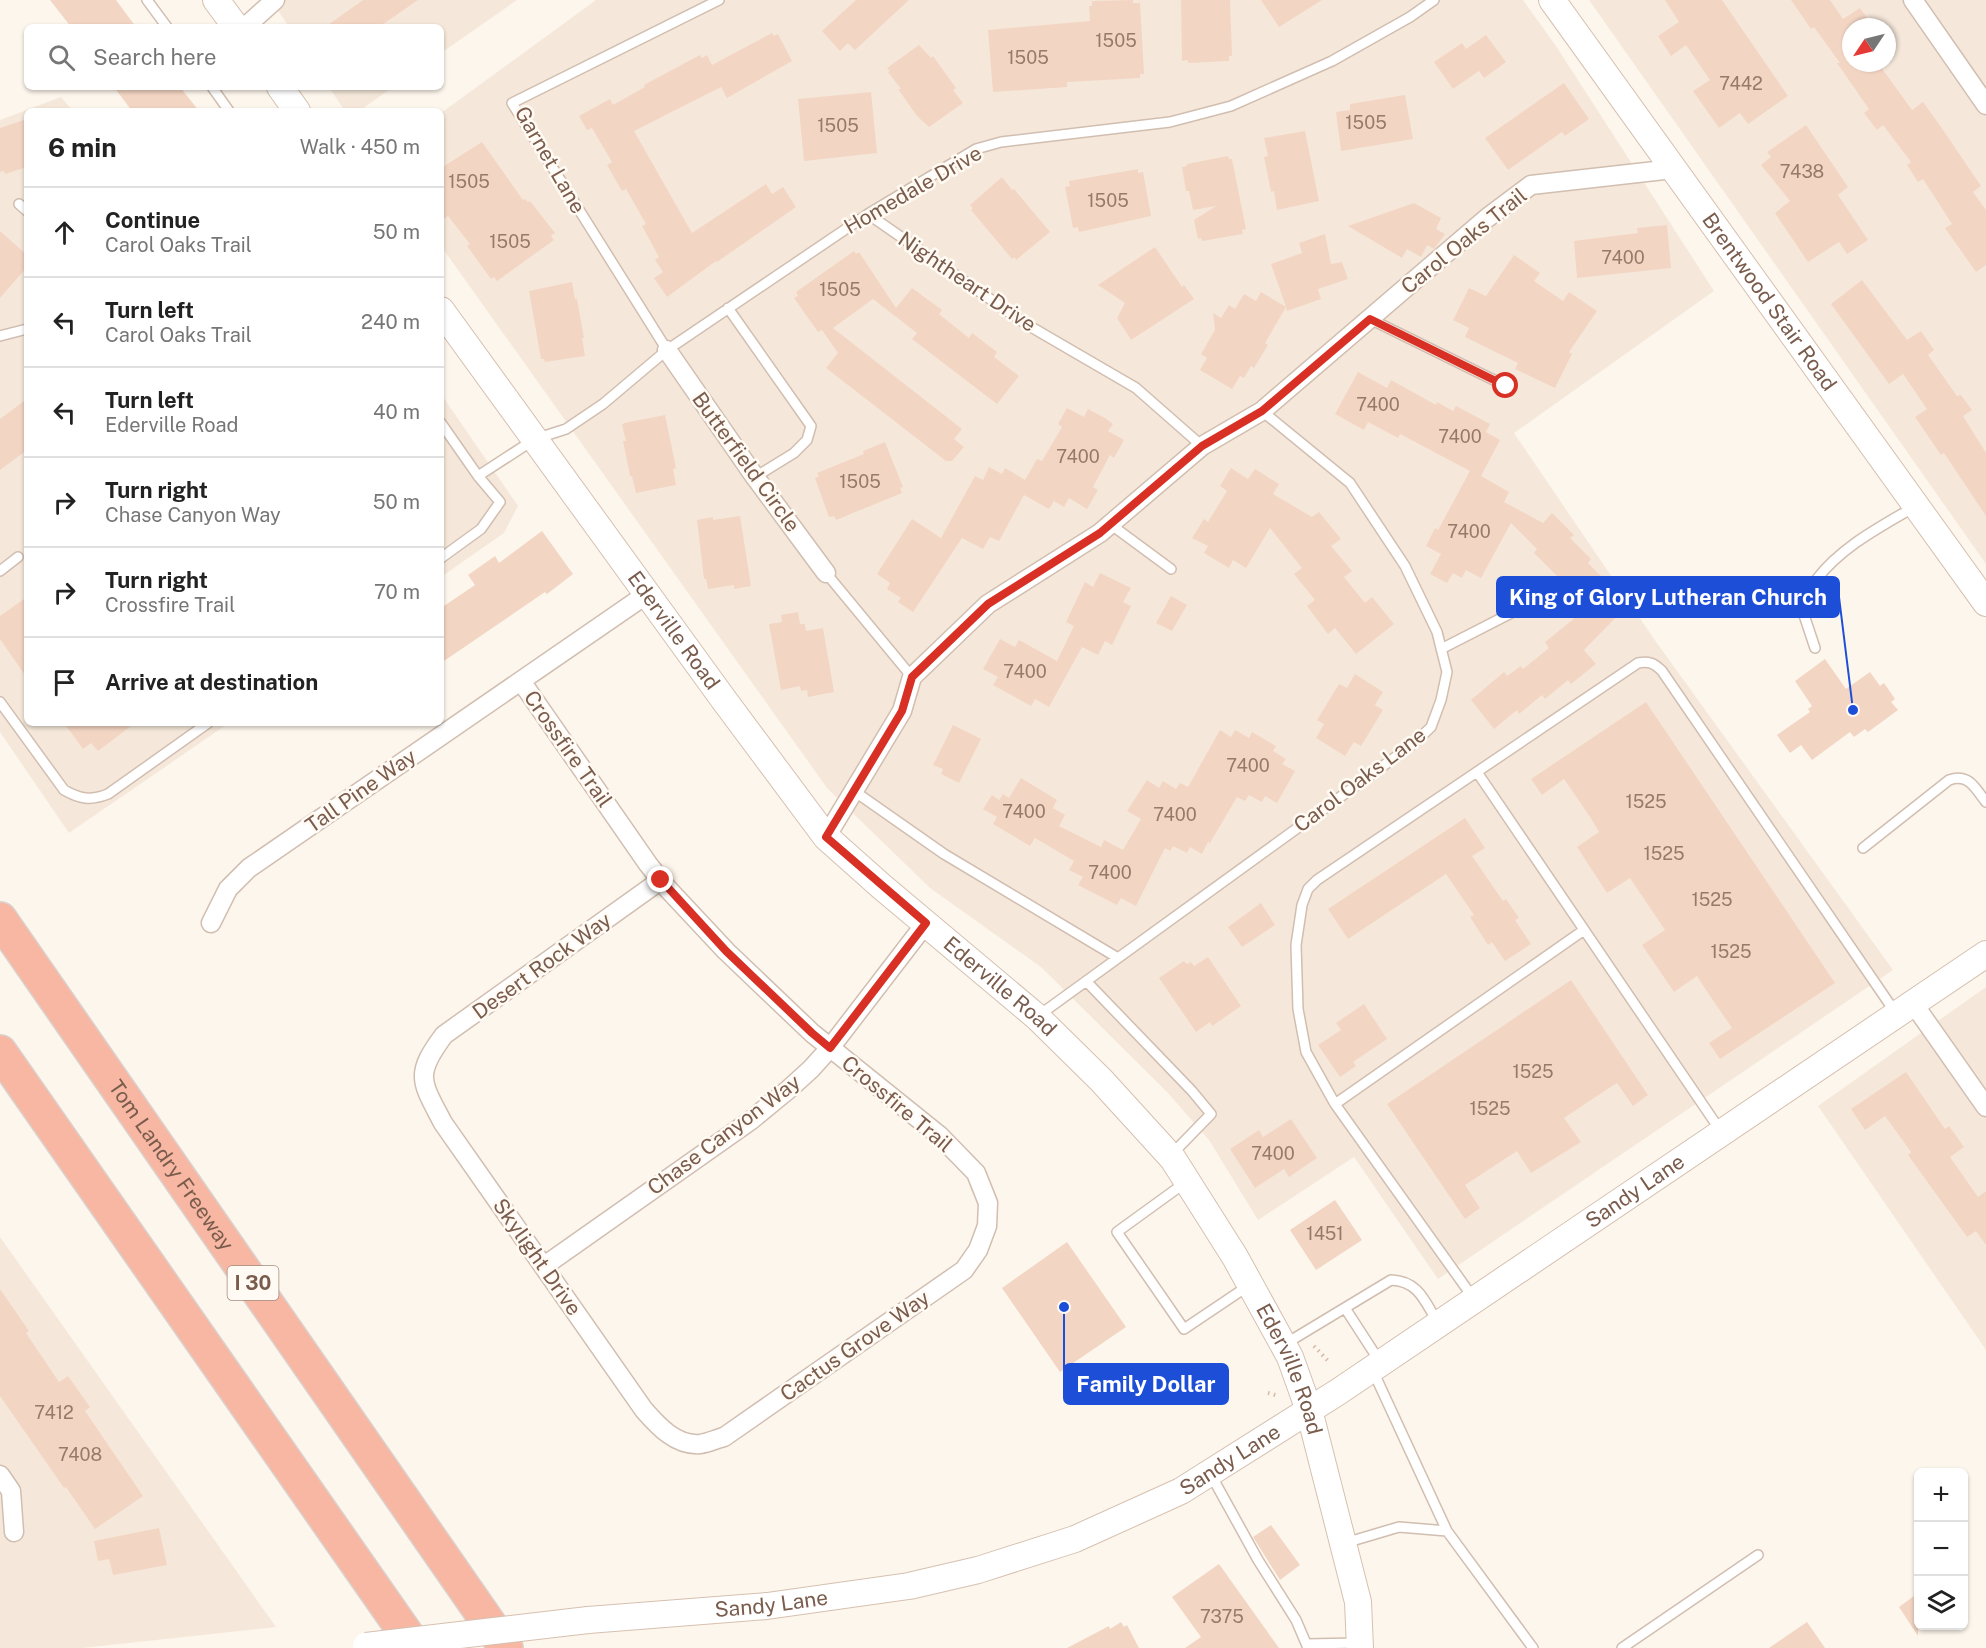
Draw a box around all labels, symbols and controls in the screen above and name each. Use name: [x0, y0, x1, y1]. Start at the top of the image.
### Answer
north arrow: [1842, 18, 1896, 72]
search box: [24, 24, 444, 90]
house number: 1505: [1095, 30, 1137, 51]
icon: search: [45, 41, 78, 74]
text: Search here: [93, 44, 217, 70]
house number: 1505: [1007, 47, 1049, 68]
house number: 7442: [1719, 73, 1763, 94]
street label: Garnet Lane: [510, 102, 591, 218]
house number: 1505: [1345, 112, 1387, 133]
house number: 1505: [817, 115, 859, 136]
text: 6 min: [48, 132, 117, 163]
text: Walk · 450 m: [300, 135, 420, 159]
street label: Homedale Drive: [839, 140, 986, 239]
house number: 7438: [1780, 161, 1824, 182]
house number: 1505: [448, 171, 490, 192]
street label: Carol Oaks Trail: [1396, 182, 1531, 299]
house number: 1505: [1087, 190, 1129, 211]
text: Continue: [105, 207, 200, 233]
street label: Brentwood Stair Road: [1697, 208, 1842, 396]
icon: ahead: [48, 216, 81, 249]
text: 50 m: [373, 220, 420, 244]
street label: Nightheart Drive: [894, 226, 1041, 337]
house number: 1505: [489, 231, 531, 252]
text: Carol Oaks Trail: [105, 233, 252, 257]
house number: 7400: [1601, 247, 1645, 268]
house number: 1505: [819, 279, 861, 300]
text: Turn left: [105, 297, 194, 323]
icon: left: [48, 306, 81, 339]
text: 240 m: [361, 310, 420, 334]
text: Carol Oaks Trail: [105, 323, 252, 347]
route start: [1492, 372, 1518, 398]
text: Turn left: [105, 387, 194, 413]
street label: Butterfield Circle: [687, 387, 806, 537]
house number: 7400: [1356, 394, 1400, 415]
icon: left: [48, 396, 81, 429]
text: 40 m: [373, 400, 420, 424]
text: Ederville Road: [105, 413, 239, 437]
house number: 7400: [1438, 426, 1482, 447]
house number: 7400: [1056, 446, 1100, 467]
house number: 1505: [839, 471, 881, 492]
text: Turn right: [105, 477, 208, 503]
icon: right: [48, 486, 81, 519]
text: 50 m: [373, 490, 420, 514]
text: Chase Canyon Way: [105, 503, 281, 527]
house number: 7400: [1447, 521, 1491, 542]
street label: Ederville Road: [623, 566, 725, 694]
text: Turn right: [105, 567, 208, 593]
icon: right: [48, 576, 81, 609]
callout: King of Glory Lutheran Church: [1497, 577, 1839, 617]
text: 70 m: [374, 580, 420, 604]
text: King of Glory Lutheran Church: [1509, 584, 1827, 610]
text: Crossfire Trail: [105, 593, 235, 617]
house number: 7400: [1003, 661, 1047, 682]
icon: arrive: [48, 666, 81, 699]
text: Arrive at destination: [105, 669, 318, 695]
street label: Crossfire Trail: [519, 686, 618, 812]
street label: Carol Oaks Lane: [1289, 722, 1431, 837]
street label: Tall Pine Way: [301, 743, 421, 838]
house number: 7400: [1226, 755, 1270, 776]
house number: 1525: [1625, 791, 1667, 812]
house number: 7400: [1002, 801, 1046, 822]
house number: 7400: [1153, 804, 1197, 825]
house number: 1525: [1643, 843, 1685, 864]
house number: 7400: [1088, 862, 1132, 883]
route end: [647, 866, 673, 892]
house number: 1525: [1691, 889, 1733, 910]
street label: Desert Rock Way: [468, 907, 616, 1024]
street label: Ederville Road: [939, 931, 1062, 1041]
house number: 1525: [1710, 941, 1752, 962]
street label: Crossfire Trail: [837, 1050, 958, 1157]
house number: 1525: [1512, 1061, 1554, 1082]
street label: Chase Canyon Way: [643, 1069, 805, 1200]
street label: Tom Landry Freeway: [104, 1075, 239, 1255]
house number: 1525: [1469, 1098, 1511, 1119]
house number: 7400: [1251, 1143, 1295, 1164]
street label: Sandy Lane: [1580, 1149, 1689, 1233]
street label: Skylight Drive: [488, 1193, 587, 1320]
house number: 1451: [1306, 1223, 1344, 1244]
road number: I 30: [228, 1266, 278, 1300]
street label: Cactus Grove Way: [775, 1285, 934, 1406]
street label: Ederville Road: [1251, 1299, 1328, 1437]
callout: Family Dollar: [1064, 1364, 1228, 1404]
text: Family Dollar: [1076, 1371, 1216, 1397]
house number: 7412: [34, 1402, 74, 1423]
street label: Sandy Lane: [1175, 1419, 1285, 1501]
house number: 7408: [58, 1444, 102, 1465]
map controls: [1914, 1468, 1968, 1630]
button: +: [1914, 1468, 1968, 1522]
button: −: [1914, 1522, 1968, 1576]
button: layers: [1914, 1576, 1968, 1630]
street label: Sandy Lane: [714, 1585, 830, 1622]
house number: 7375: [1200, 1606, 1244, 1627]

